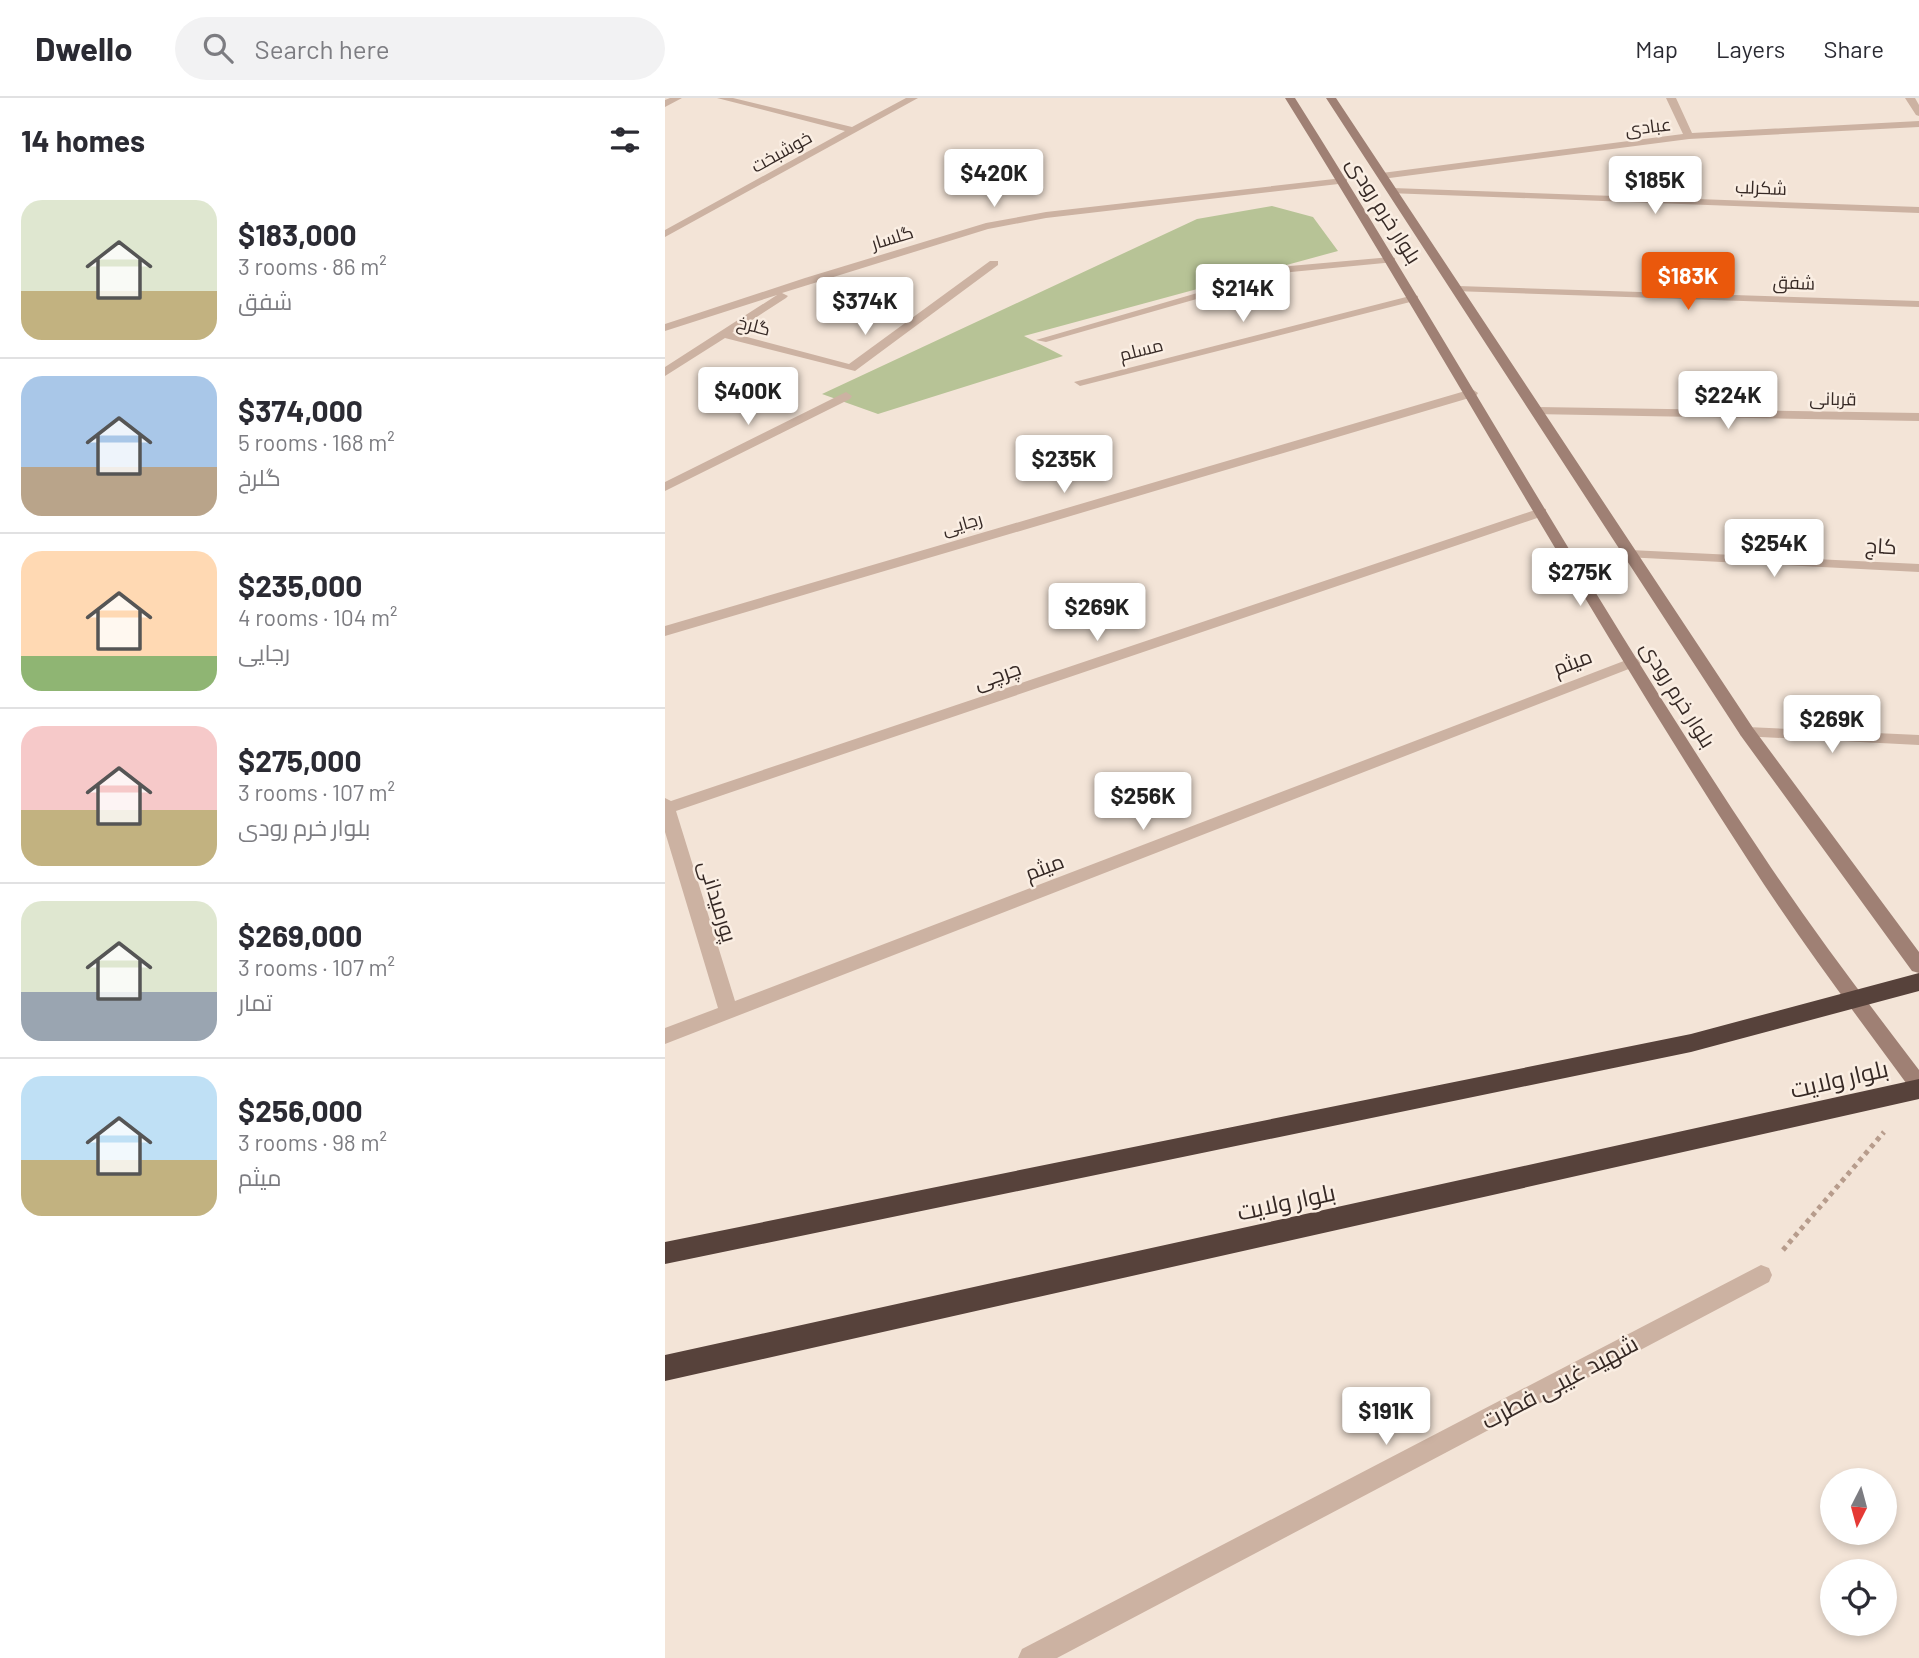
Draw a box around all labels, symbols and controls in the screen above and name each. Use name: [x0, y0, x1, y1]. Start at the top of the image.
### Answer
search box: [175, 17, 665, 80]
text: Dwello: [35, 28, 133, 68]
icon: search: [199, 29, 237, 67]
text: Search here: [255, 33, 390, 64]
text: Map: [1635, 34, 1678, 63]
text: Layers: [1716, 34, 1785, 63]
text: Share: [1823, 34, 1884, 63]
street label: عبادی: [1624, 112, 1672, 141]
icon: filters: [606, 121, 644, 159]
text: 14 homes: [21, 122, 145, 158]
street label: خوشبخت: [747, 125, 816, 178]
pin: $420K: [945, 150, 1043, 209]
street label: بلوار خرم رودی: [1340, 152, 1428, 269]
pin: $185K: [1606, 156, 1704, 216]
text: $420K: [960, 158, 1028, 186]
text: $185K: [1625, 165, 1685, 193]
street label: شکرلب: [1735, 175, 1787, 200]
text: $183,000: [238, 216, 357, 252]
street label: گلسار: [867, 220, 916, 255]
icon: home: [77, 228, 161, 312]
text: 3 rooms · 86 m²: [238, 252, 387, 280]
pin: $183K: [1639, 252, 1737, 312]
text: $183K: [1658, 261, 1718, 289]
pin: $214K: [1194, 264, 1292, 324]
street label: شفق: [1772, 270, 1816, 296]
text: $214K: [1212, 273, 1274, 301]
pin: $374K: [816, 278, 914, 337]
text: $374K: [832, 286, 898, 314]
text: شفق: [238, 287, 292, 315]
street label: گلرخ: [735, 310, 773, 342]
street label: مسلم: [1117, 333, 1166, 367]
pin: $400K: [699, 368, 797, 427]
pin: $224K: [1679, 372, 1777, 431]
text: $400K: [714, 376, 782, 404]
text: $224K: [1694, 380, 1762, 408]
street label: قربانی: [1809, 387, 1857, 410]
text: $374,000: [238, 392, 363, 428]
icon: home: [77, 404, 161, 488]
text: 5 rooms · 168 m²: [238, 428, 395, 456]
pin: $235K: [1015, 436, 1113, 495]
text: $235K: [1032, 444, 1096, 472]
text: گلرخ: [238, 463, 281, 491]
street label: رجایی: [939, 507, 985, 540]
pin: $254K: [1725, 519, 1823, 579]
text: $254K: [1741, 528, 1807, 556]
street label: کاج: [1864, 532, 1897, 561]
pin: $275K: [1531, 548, 1629, 608]
text: $275K: [1548, 557, 1612, 585]
text: $235,000: [238, 567, 362, 603]
icon: home: [77, 579, 161, 663]
pin: $269K: [1048, 584, 1146, 643]
text: $269K: [1065, 592, 1130, 620]
text: 4 rooms · 104 m²: [238, 603, 398, 631]
street label: بلوار خرم رودی: [1634, 636, 1722, 753]
text: رجایی: [238, 638, 290, 666]
street label: میثم: [1549, 642, 1596, 683]
street label: چرچی: [970, 654, 1025, 696]
pin: $269K: [1783, 696, 1881, 755]
text: $269K: [1800, 704, 1865, 732]
text: $275,000: [238, 742, 361, 778]
icon: home: [77, 754, 161, 838]
pin: $256K: [1094, 772, 1192, 832]
text: 3 rooms · 107 m²: [238, 778, 395, 806]
text: $256K: [1110, 781, 1176, 809]
text: بلوار خرم رودی: [238, 813, 370, 841]
street label: میثم: [1021, 847, 1068, 888]
street label: پورمیدانی: [692, 857, 743, 946]
text: $269,000: [238, 917, 362, 953]
icon: home: [77, 929, 161, 1013]
text: 3 rooms · 107 m²: [238, 953, 395, 981]
text: تمار: [238, 988, 273, 1016]
street label: بلوار ولایت: [1787, 1053, 1891, 1103]
text: $256,000: [238, 1092, 363, 1128]
icon: home: [77, 1104, 161, 1188]
text: 3 rooms · 98 m²: [238, 1128, 387, 1156]
text: میثم: [238, 1163, 281, 1191]
street label: بلوار ولایت: [1234, 1176, 1338, 1226]
street label: شهید غیبی فطرت: [1476, 1327, 1643, 1435]
pin: $191K: [1337, 1388, 1435, 1447]
text: $191K: [1358, 1396, 1414, 1424]
north arrow: [1820, 1468, 1897, 1545]
map controls: [1820, 1468, 1897, 1636]
button: locate: [1820, 1559, 1897, 1636]

